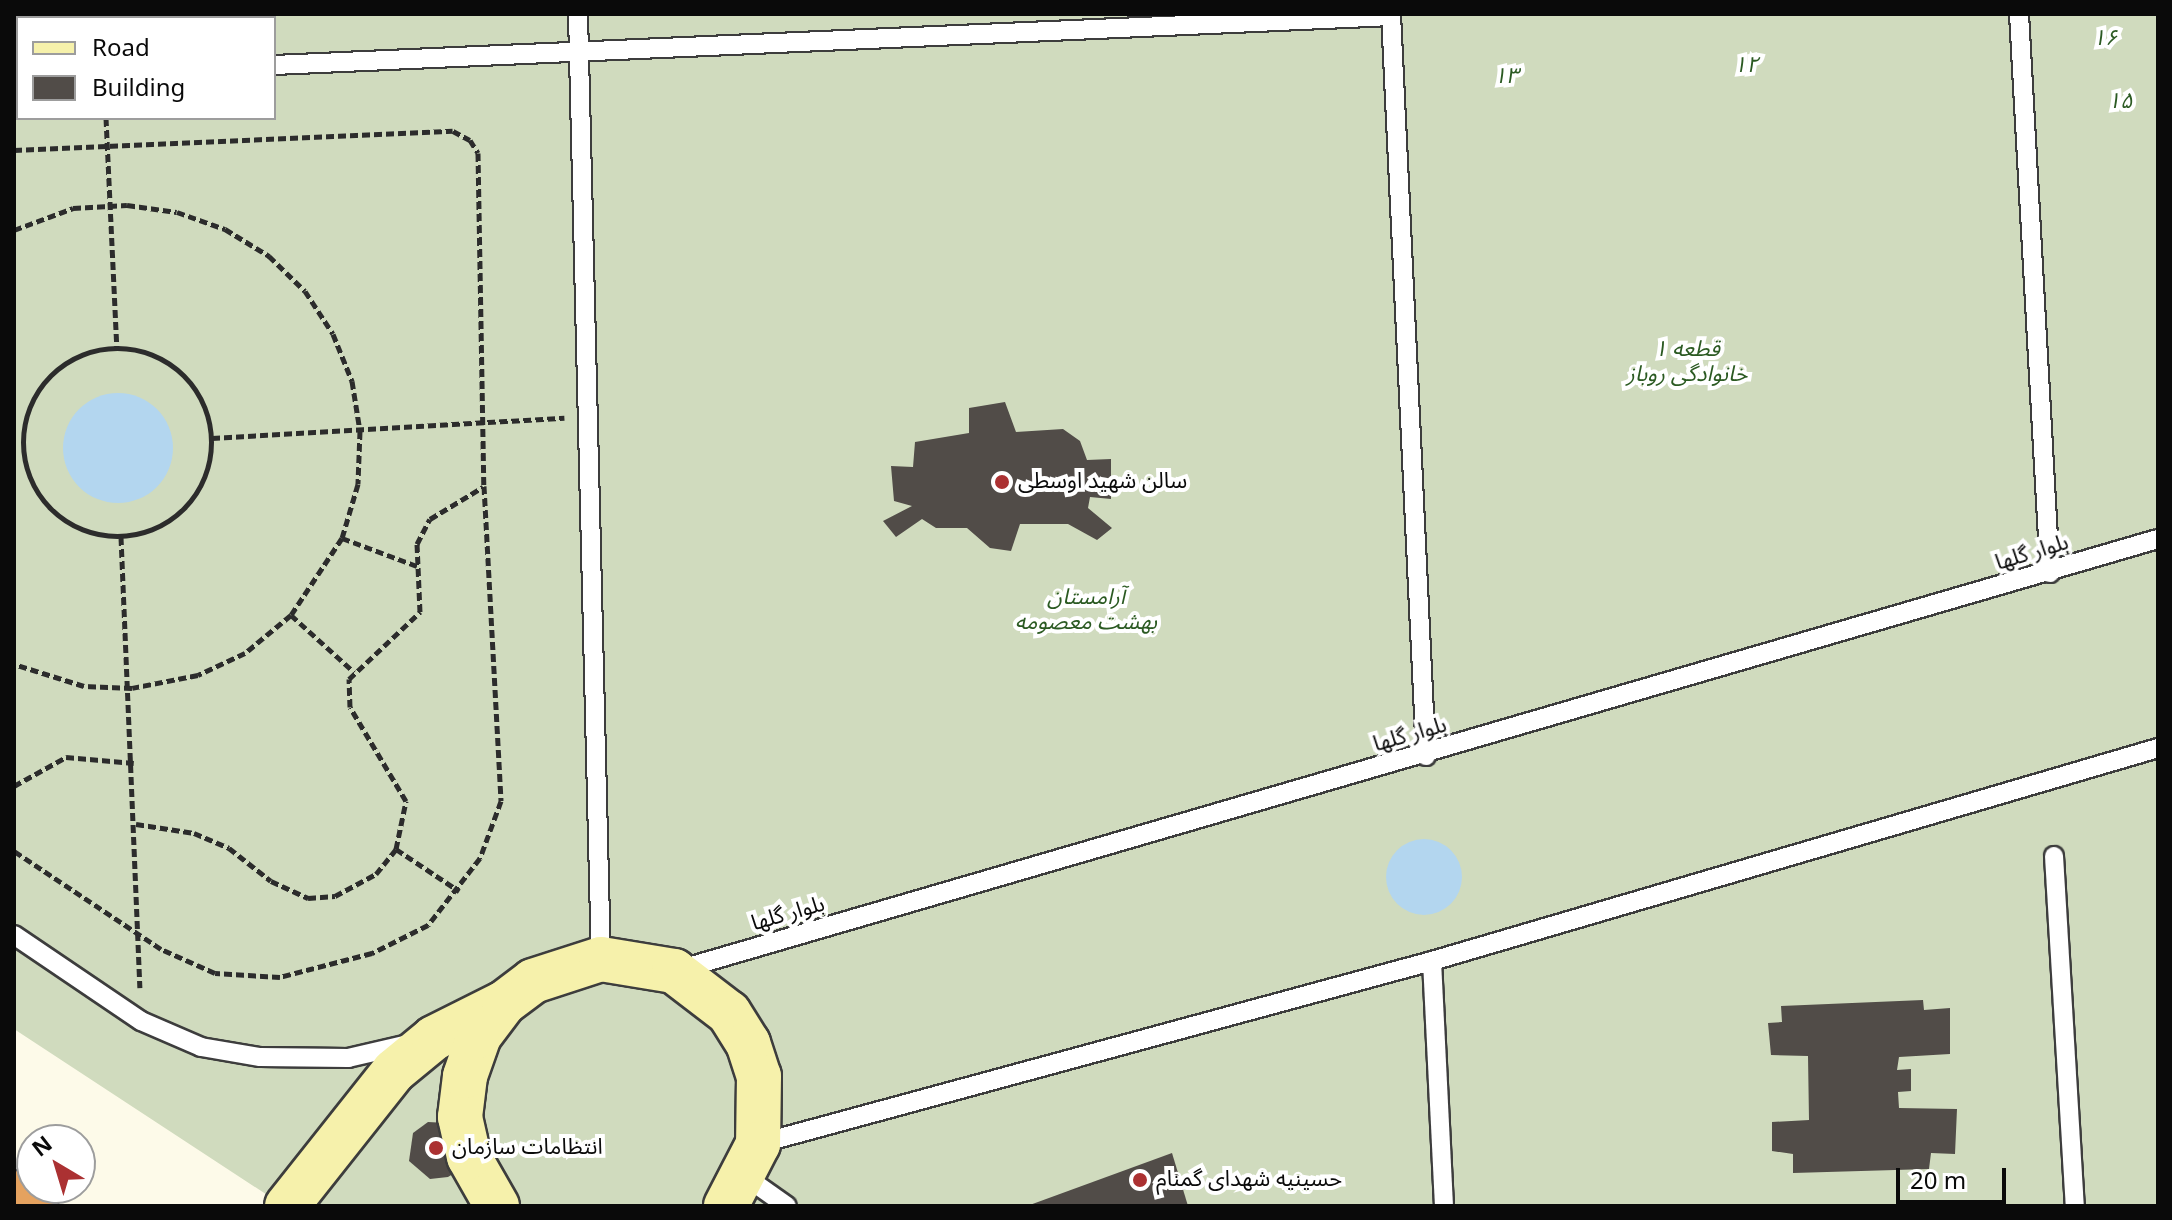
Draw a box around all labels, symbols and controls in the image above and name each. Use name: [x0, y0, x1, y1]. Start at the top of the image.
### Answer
legend: [16, 16, 276, 120]
text: Road: [92, 23, 150, 74]
park label: ۱۶: [2092, 26, 2118, 52]
park label: ۱۲: [1733, 53, 1759, 79]
text: Building: [92, 63, 185, 114]
park label: ۱۳: [1493, 64, 1519, 90]
park label: ۱۵: [2107, 89, 2133, 115]
park label: قطعه ۱ خانوادگی روباز: [1627, 336, 1747, 388]
place label: سالن شهید اوسطی: [1018, 469, 1187, 495]
marker: سالن شهید اوسطی: [993, 473, 1011, 491]
street label: بلوار گلها: [1992, 529, 2072, 577]
park label: آرامستان بهشت معصومه: [1015, 584, 1157, 636]
street label: بلوار گلها: [1370, 712, 1450, 758]
street label: بلوار گلها: [748, 891, 828, 937]
text: N: [21, 1123, 64, 1170]
north arrow: [16, 1124, 96, 1204]
place label: انتظامات سازمان: [452, 1135, 603, 1161]
marker: انتظامات سازمان: [427, 1139, 445, 1157]
scale bar: [1900, 1152, 2010, 1202]
text: 20 m: [1910, 1156, 1966, 1207]
place label: حسینیه شهدای گمنام: [1156, 1167, 1342, 1193]
marker: حسینیه شهدای گمنام: [1131, 1171, 1149, 1189]

